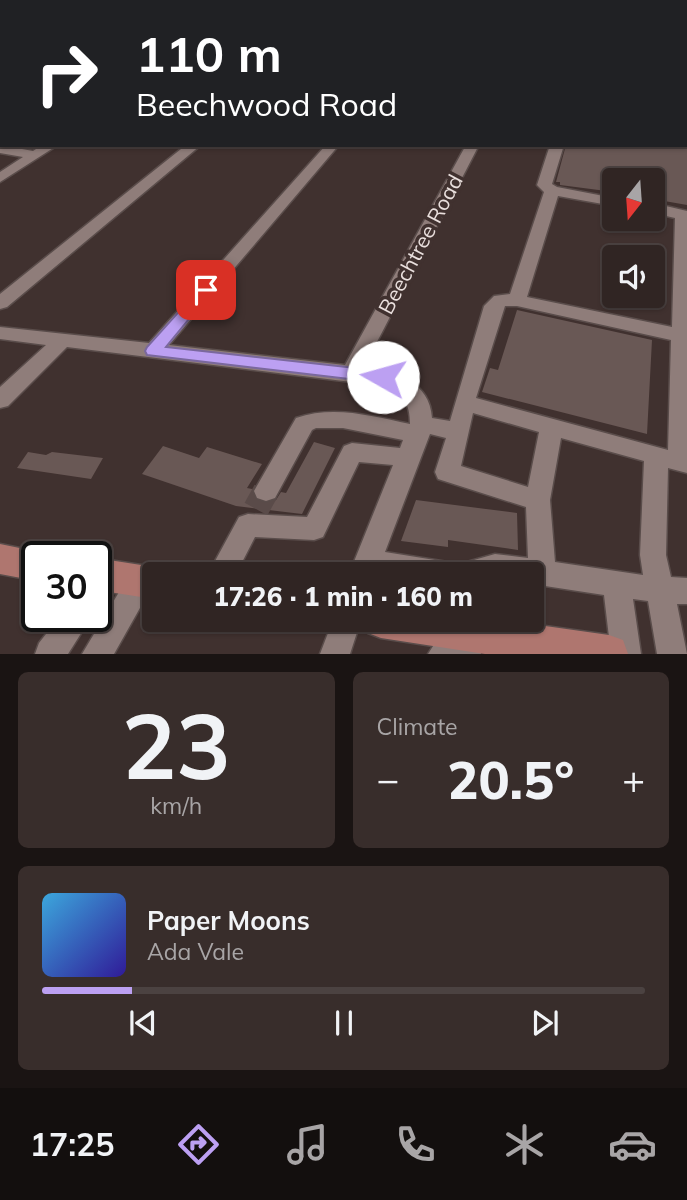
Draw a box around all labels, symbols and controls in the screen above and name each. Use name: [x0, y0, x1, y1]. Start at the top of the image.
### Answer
text: 110 m: [136, 23, 282, 84]
icon: right: [21, 28, 112, 119]
text: Beechwood Road: [136, 84, 397, 124]
north arrow: [602, 168, 665, 231]
map controls: [602, 168, 665, 308]
street label: Beechtree Road: [372, 170, 468, 318]
button: sound: [602, 245, 665, 308]
pin: [176, 260, 236, 320]
icon: arrive: [187, 271, 225, 309]
position arrow: [346, 340, 420, 414]
speed limit sign: 30: [21, 541, 112, 632]
text: 17:26 · 1 min · 160 m: [213, 580, 473, 613]
text: 23: [122, 688, 231, 802]
text: Climate: [377, 712, 458, 741]
text: 20.5°: [447, 747, 574, 812]
text: −: [377, 755, 399, 803]
text: +: [622, 755, 645, 803]
text: km/h: [150, 791, 202, 820]
text: Paper Moons: [147, 904, 310, 937]
text: Ada Vale: [147, 937, 244, 966]
icon: previous: [124, 1004, 162, 1042]
icon: pause: [325, 1004, 363, 1042]
icon: next: [526, 1004, 564, 1042]
icon: directions: [174, 1120, 223, 1169]
icon: music: [283, 1120, 332, 1169]
icon: phone: [391, 1120, 440, 1169]
icon: climate: [500, 1120, 549, 1169]
icon: car: [608, 1120, 657, 1169]
text: 17:25: [30, 1124, 115, 1164]

